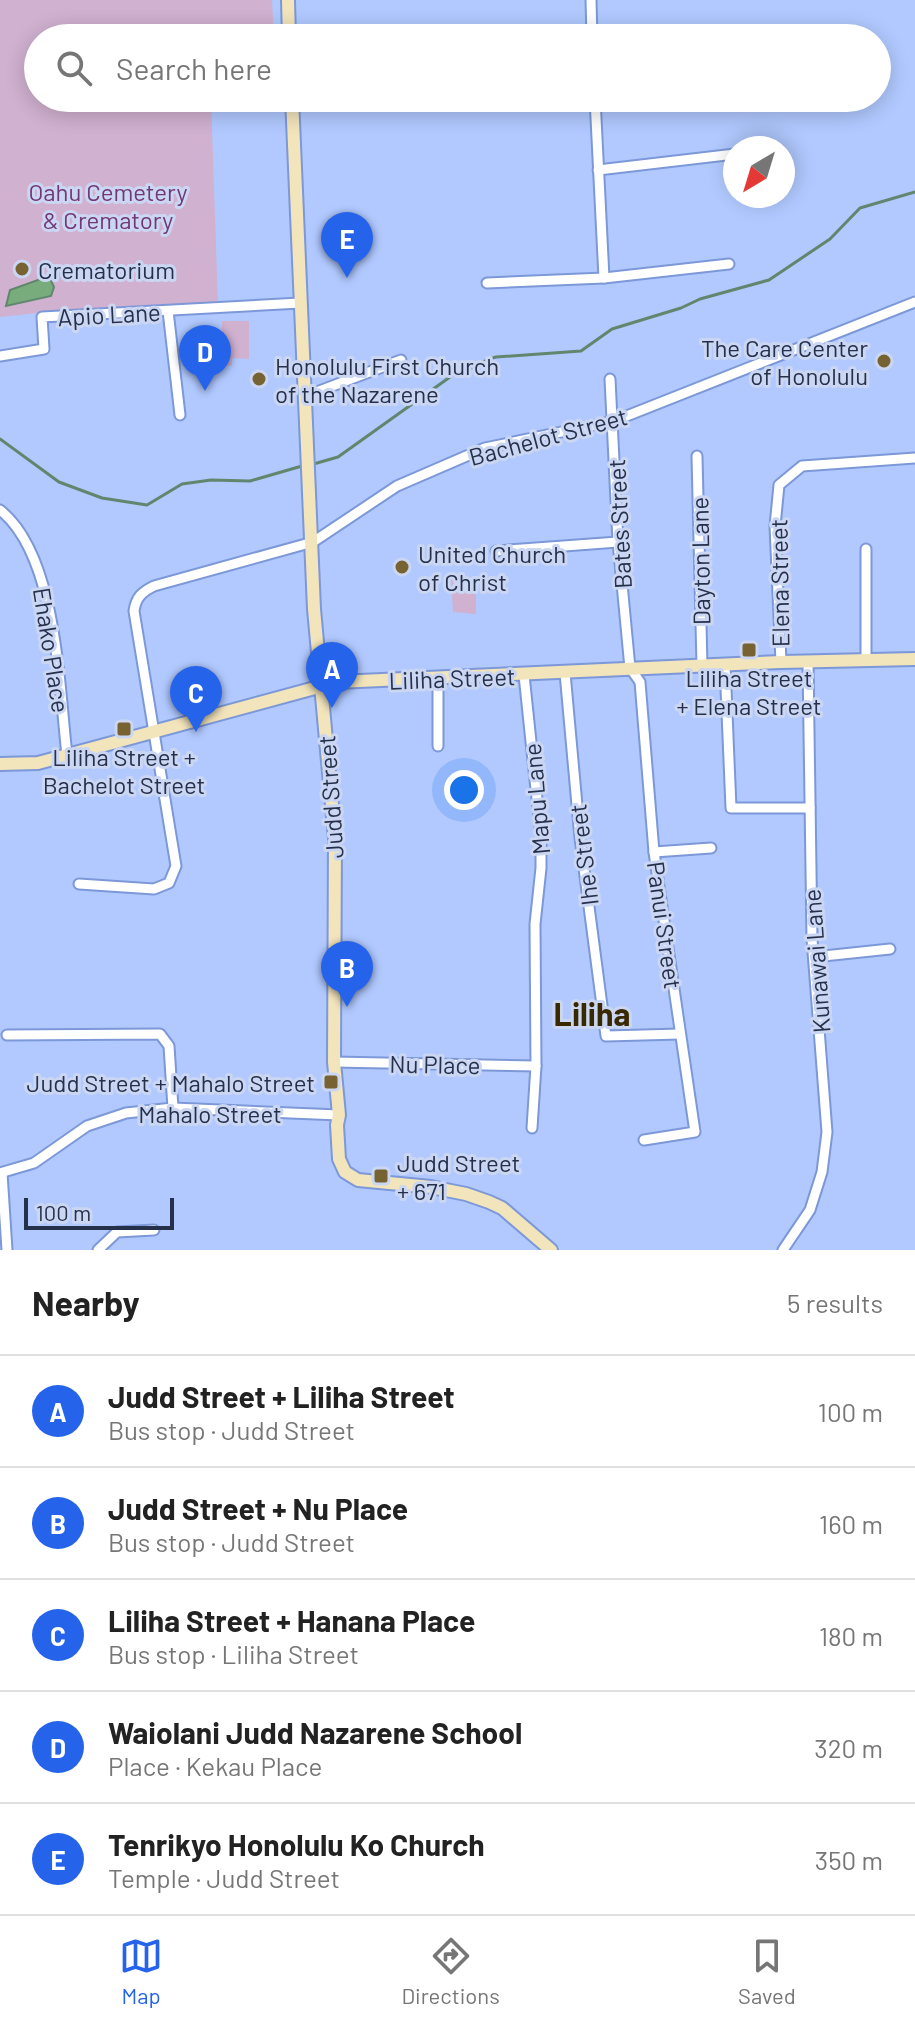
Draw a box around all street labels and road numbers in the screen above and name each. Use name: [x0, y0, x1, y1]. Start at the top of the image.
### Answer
street label: Apio Lane: [57, 297, 161, 331]
street label: Bachelot Street: [466, 401, 630, 471]
street label: Bates Street: [601, 458, 637, 590]
street label: Dayton Lane: [684, 496, 716, 626]
street label: Elena Street: [763, 519, 795, 647]
street label: Ehako Place: [28, 585, 76, 715]
street label: Liliha Street: [388, 661, 516, 695]
street label: Judd Street: [311, 735, 349, 859]
street label: Mapu Lane: [517, 742, 555, 856]
street label: Ihe Street: [562, 803, 604, 907]
street label: Panui Street: [642, 859, 688, 991]
street label: Kunawai Lane: [797, 888, 835, 1034]
street label: Nu Place: [389, 1049, 481, 1079]
street label: Mahalo Street: [138, 1099, 282, 1128]

